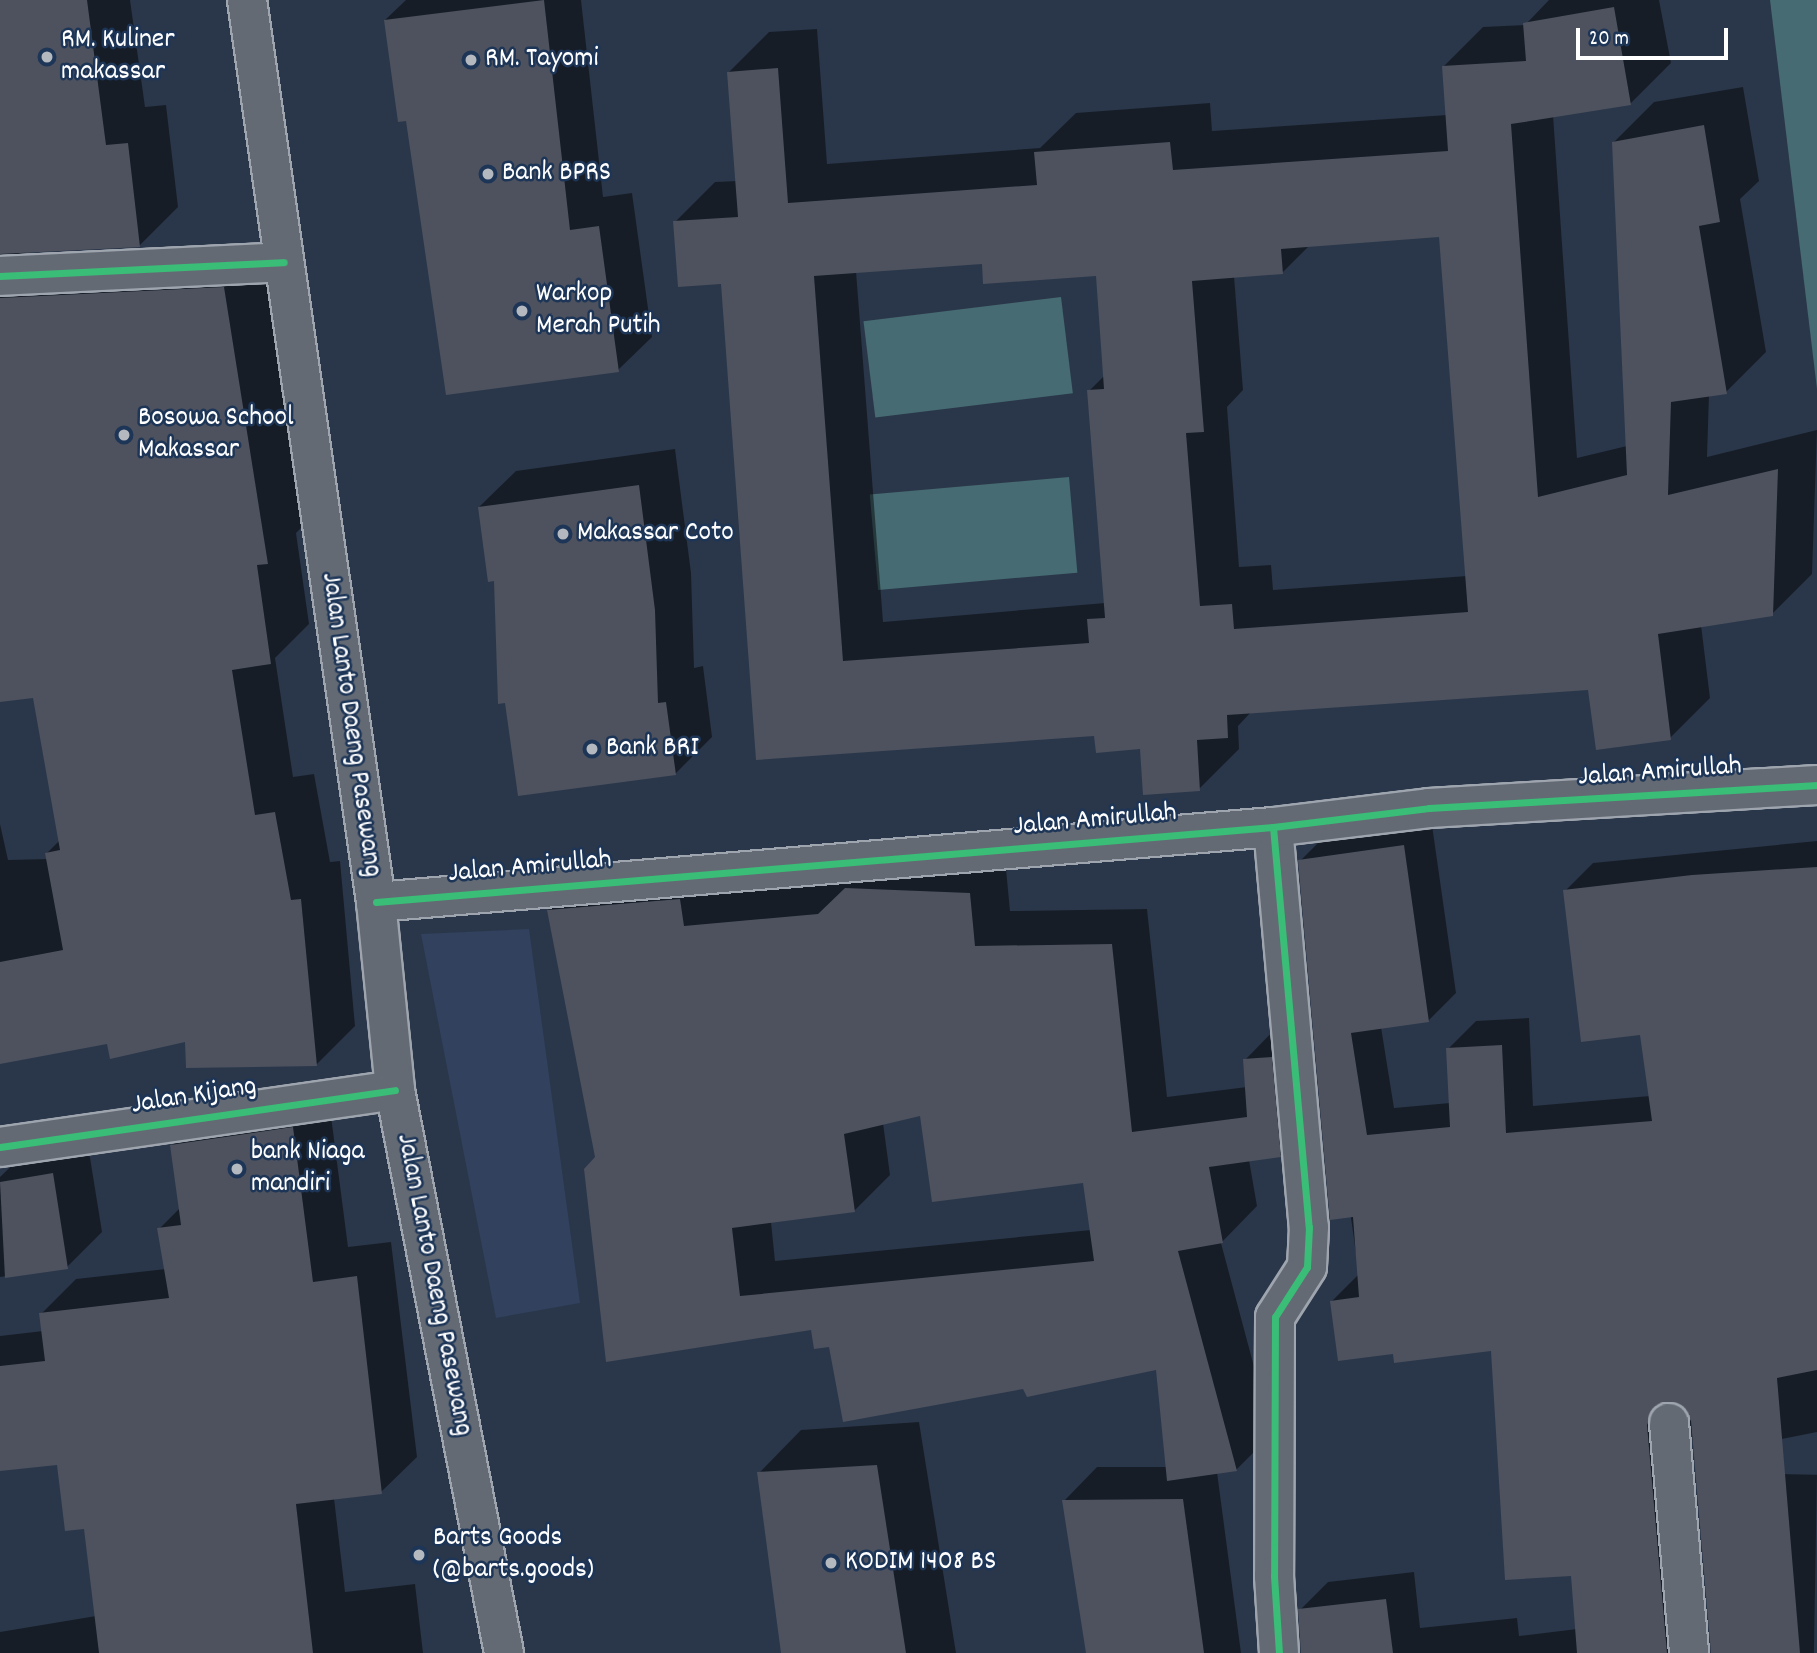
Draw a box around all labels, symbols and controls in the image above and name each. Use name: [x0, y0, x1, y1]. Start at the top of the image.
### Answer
scale bar: [1579, 14, 1731, 58]
place label: RM. Kuliner makassar: [61, 24, 175, 90]
text: 20 m: [1589, 25, 1629, 55]
place label: RM. Tayomi: [485, 43, 599, 77]
marker: RM. Kuliner makassar: [39, 49, 55, 65]
marker: RM. Tayomi: [463, 52, 479, 68]
place label: Bank BPRS: [502, 157, 611, 191]
marker: Bank BPRS: [480, 166, 496, 182]
place label: Warkop Merah Putih: [536, 278, 661, 344]
marker: Warkop Merah Putih: [514, 303, 530, 319]
place label: Bosowa School Makassar: [138, 402, 294, 468]
marker: Bosowa School Makassar: [116, 427, 132, 443]
place label: Makassar Coto: [577, 517, 734, 551]
marker: Makassar Coto: [555, 526, 571, 542]
street label: Jalan Lanto Daeng Pasewang: [312, 571, 388, 879]
place label: Bank BRI: [606, 732, 699, 766]
marker: Bank BRI: [584, 741, 600, 757]
street label: Jalan Amirullah: [1577, 751, 1743, 795]
street label: Jalan Amirullah: [1012, 797, 1178, 845]
street label: Jalan Amirullah: [447, 844, 613, 892]
street label: Jalan Kijang: [129, 1071, 259, 1123]
street label: Jalan Lanto Daeng Pasewang: [387, 1131, 479, 1439]
place label: bank Niaga mandiri: [251, 1136, 365, 1202]
marker: bank Niaga mandiri: [229, 1161, 245, 1177]
place label: Barts Goods (@barts.goods): [433, 1522, 594, 1588]
place label: KODIM 1408 BS: [845, 1546, 996, 1580]
marker: Barts Goods (@barts.goods): [411, 1547, 427, 1563]
marker: KODIM 1408 BS: [823, 1555, 839, 1571]

